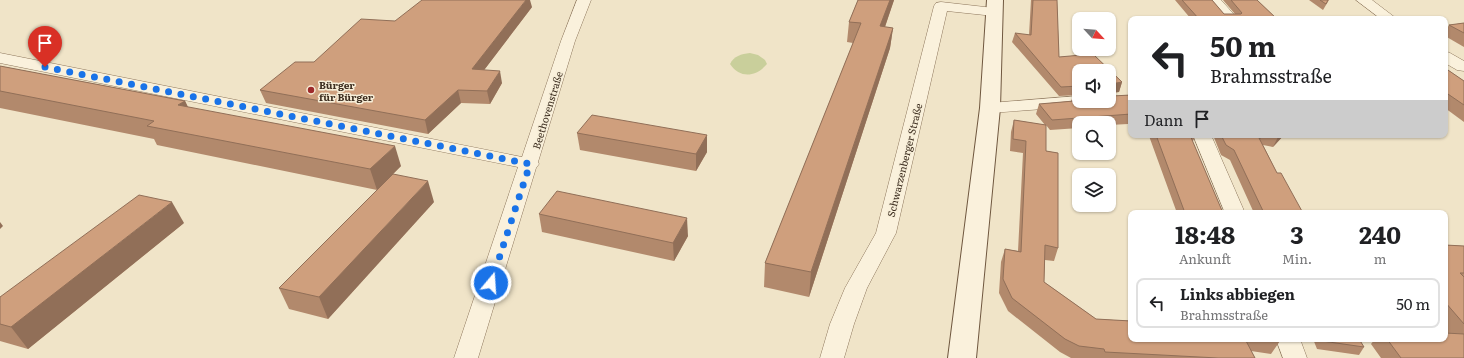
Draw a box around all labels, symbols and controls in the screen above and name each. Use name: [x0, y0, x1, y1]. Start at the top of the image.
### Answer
north arrow: [1072, 12, 1116, 56]
map controls: [1072, 12, 1116, 212]
text: 50 m: [1210, 24, 1276, 66]
pin: [28, 26, 62, 67]
icon: arrive: [34, 32, 56, 54]
icon: left: [1144, 32, 1196, 84]
text: Brahmsstraße: [1210, 62, 1332, 89]
button: sound: [1072, 64, 1116, 108]
street label: Beethovenstraße: [528, 69, 566, 151]
place label: Bürger für Bürger: [319, 77, 374, 104]
marker: Bürger für Bürger: [306, 85, 316, 95]
street label: Schwarzenberger Straße: [883, 102, 925, 218]
text: Dann: [1144, 108, 1183, 131]
icon: arrive: [1191, 108, 1213, 130]
button: search: [1072, 116, 1116, 160]
button: layers: [1072, 168, 1116, 212]
text: 18:48: [1175, 216, 1235, 251]
text: 3: [1290, 216, 1304, 251]
text: 240: [1359, 216, 1401, 251]
text: Ankunft: [1179, 249, 1231, 268]
text: Min.: [1282, 249, 1312, 268]
text: m: [1374, 249, 1386, 268]
position arrow: [470, 262, 512, 304]
text: Links abbiegen: [1180, 282, 1295, 305]
icon: left: [1146, 292, 1168, 314]
text: 50 m: [1396, 292, 1430, 315]
text: Brahmsstraße: [1180, 305, 1268, 324]

